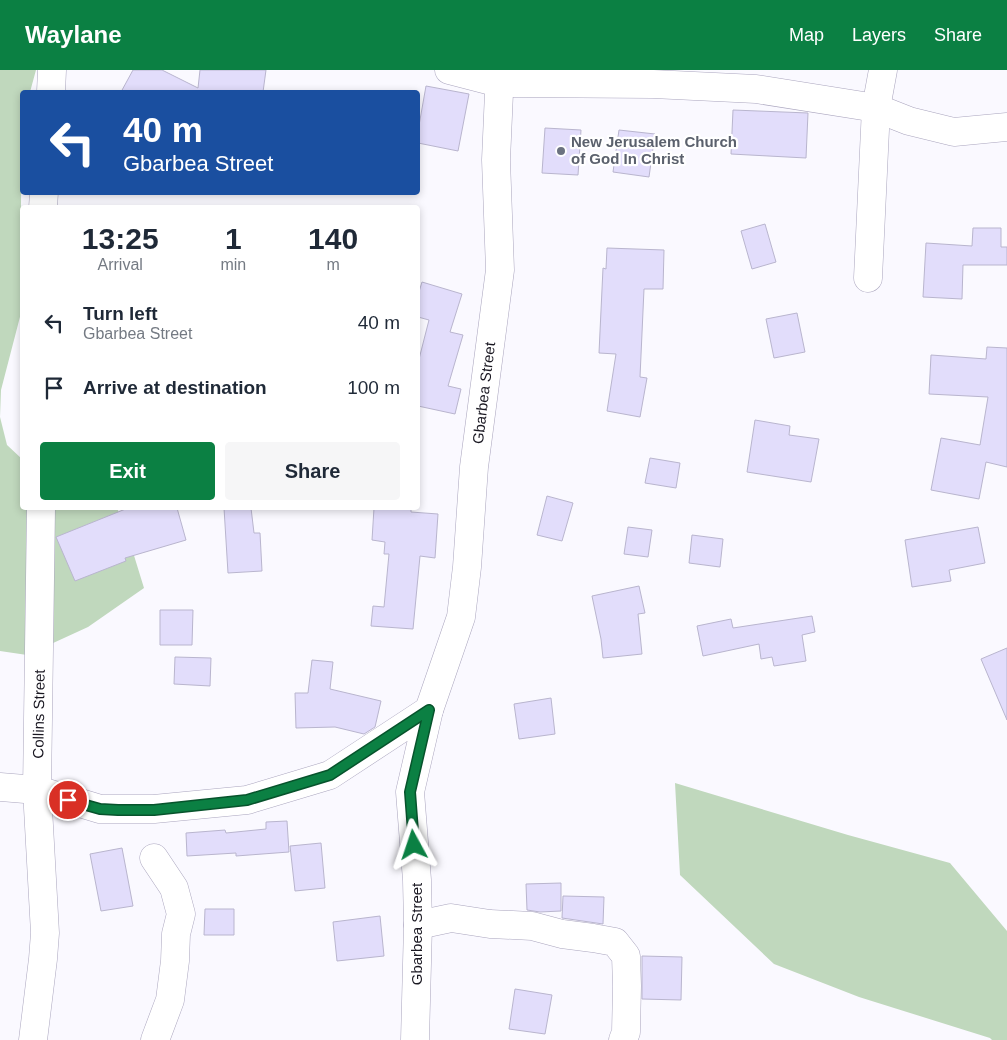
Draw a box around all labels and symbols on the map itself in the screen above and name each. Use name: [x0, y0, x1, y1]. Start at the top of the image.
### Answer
place label: New Jerusalem Church of God In Christ: [571, 133, 737, 167]
marker: New Jerusalem Church of God In Christ: [555, 145, 567, 157]
street label: Gbarbea Street: [469, 340, 498, 445]
street label: Collins Street: [29, 668, 48, 759]
pin: [47, 779, 89, 821]
position arrow: [387, 818, 439, 870]
street label: Gbarbea Street: [408, 882, 425, 985]

